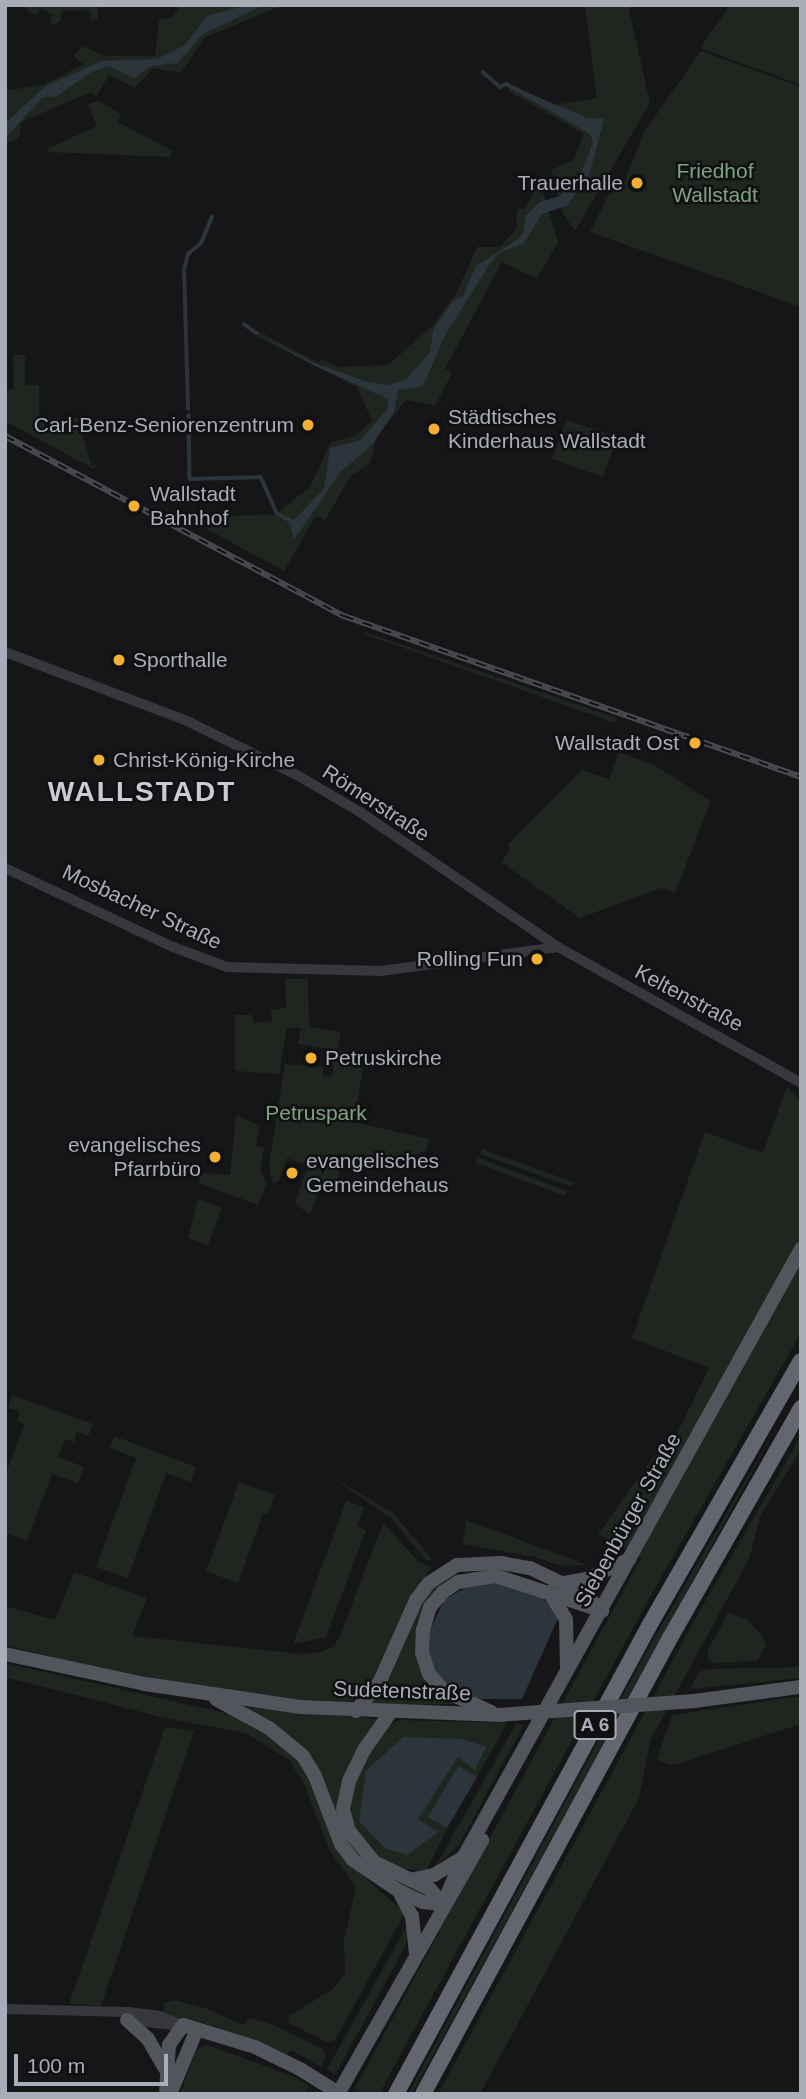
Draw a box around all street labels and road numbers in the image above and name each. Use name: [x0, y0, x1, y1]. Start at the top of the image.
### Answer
street label: Römerstraße: [318, 759, 434, 847]
street label: Mosbacher Straße: [58, 859, 226, 955]
street label: Keltenstraße: [631, 959, 747, 1037]
street label: Siebenbürger Straße: [570, 1429, 686, 1611]
street label: Sudetenstraße: [333, 1676, 471, 1706]
road number: A 6: [572, 1709, 618, 1740]

